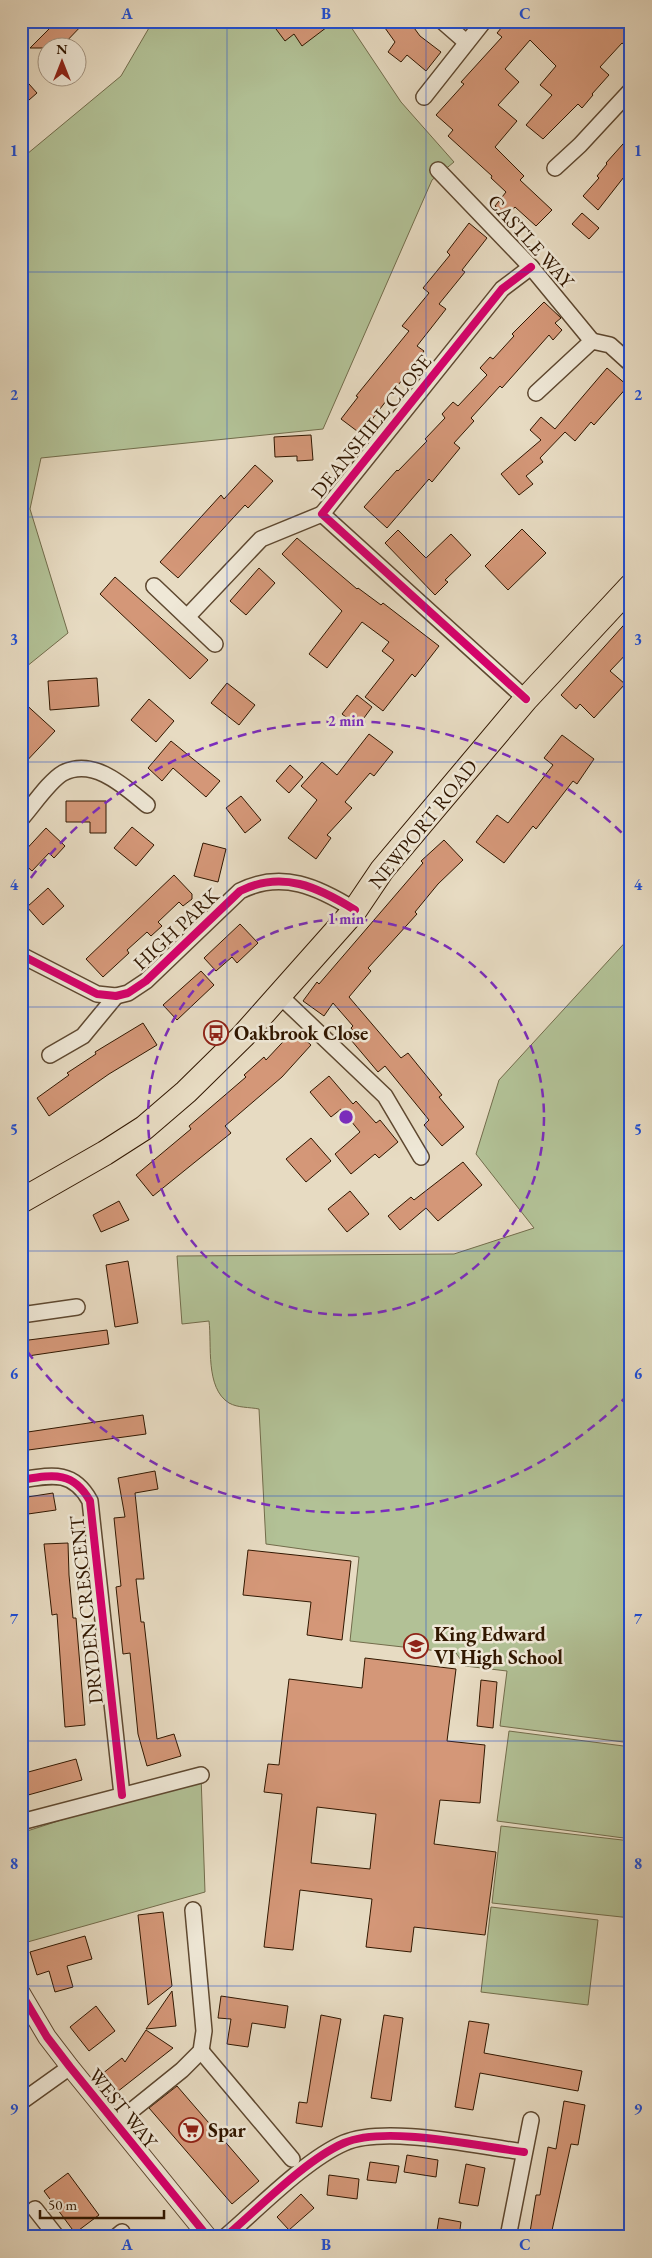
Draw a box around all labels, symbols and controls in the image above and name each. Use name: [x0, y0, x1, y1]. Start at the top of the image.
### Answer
text: A: [120, 3, 133, 24]
text: B: [321, 3, 331, 24]
text: C: [519, 3, 531, 24]
north arrow: [38, 38, 88, 88]
text: N: [56, 40, 68, 58]
text: 1: [10, 140, 18, 161]
text: 1: [634, 140, 642, 161]
street label: CASTLE WAY: [482, 189, 581, 294]
street label: DEANSHILL CLOSE: [305, 349, 437, 503]
text: 2: [10, 384, 19, 405]
text: 2: [634, 384, 643, 405]
text: 3: [10, 629, 18, 650]
text: 3: [634, 629, 642, 650]
text: 2 min: [328, 711, 365, 730]
street label: NEWPORT ROAD: [363, 754, 483, 894]
text: 4: [10, 874, 19, 895]
text: 4: [634, 874, 643, 895]
street label: HIGH PARK: [127, 882, 225, 976]
text: 1 min: [328, 909, 365, 928]
bus stop icon: Oakbrook Close: [203, 1020, 229, 1046]
place label: Oakbrook Close: [234, 1020, 368, 1046]
centre of rings: [337, 1108, 355, 1126]
text: 5: [10, 1119, 18, 1140]
text: 5: [634, 1119, 642, 1140]
text: 6: [10, 1363, 19, 1384]
text: 6: [634, 1363, 643, 1384]
street label: DRYDEN CRESCENT: [63, 1514, 109, 1705]
text: 7: [10, 1608, 19, 1629]
text: 7: [634, 1608, 643, 1629]
place label: King Edward VI High School: [434, 1621, 563, 1670]
school or university icon: King Edward VI High School: [403, 1633, 429, 1659]
text: 8: [10, 1853, 18, 1874]
text: 8: [634, 1853, 642, 1874]
street label: WEST WAY: [83, 2063, 164, 2155]
text: 9: [10, 2098, 19, 2119]
text: 9: [634, 2098, 643, 2119]
supermarket icon: Spar: [178, 2117, 204, 2143]
place label: Spar: [208, 2117, 247, 2143]
scale bar: [40, 2188, 164, 2220]
text: 50 m: [48, 2195, 77, 2214]
text: A: [120, 2234, 133, 2255]
text: B: [321, 2234, 331, 2255]
text: C: [519, 2234, 531, 2255]

